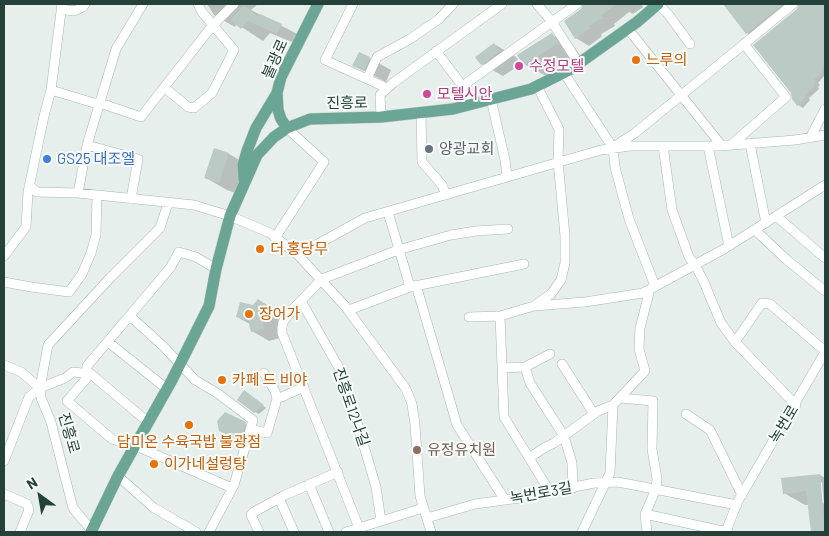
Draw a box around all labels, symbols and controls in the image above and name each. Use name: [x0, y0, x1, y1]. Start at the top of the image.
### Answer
street label: 불광로: [258, 36, 292, 82]
place label: 느루의: [646, 51, 687, 69]
marker: 느루의: [630, 54, 642, 66]
place label: 수정모텔: [529, 57, 584, 75]
marker: 수정모텔: [513, 60, 525, 72]
place label: 모텔시안: [437, 85, 492, 103]
marker: 모텔시안: [421, 88, 433, 100]
street label: 진흥로: [326, 94, 368, 112]
place label: 양광교회: [439, 140, 494, 158]
marker: 양광교회: [423, 143, 435, 155]
place label: GS25 대조엘: [57, 150, 135, 168]
marker: GS25 대조엘: [41, 153, 53, 165]
place label: 더 홍당무: [270, 240, 328, 258]
marker: 더 홍당무: [254, 243, 266, 255]
place label: 장어가: [259, 305, 300, 323]
marker: 장어가: [243, 308, 255, 320]
street label: 진흥로12나길: [329, 365, 373, 449]
place label: 카페 드 비야: [232, 371, 307, 389]
marker: 카페 드 비야: [216, 374, 228, 386]
street label: 녹번로: [766, 402, 802, 446]
street label: 진흥로: [55, 411, 83, 455]
marker: 담미온 수육국밥 불광점: [183, 419, 195, 431]
place label: 담미온 수육국밥 불광점: [117, 433, 261, 451]
place label: 유정유치원: [427, 441, 496, 459]
marker: 유정유치원: [411, 444, 423, 456]
place label: 이가네설렁탕: [164, 455, 247, 473]
marker: 이가네설렁탕: [148, 458, 160, 470]
north arrow: [15, 471, 65, 521]
text: N: [23, 473, 40, 493]
street label: 녹번로3길: [508, 479, 574, 507]

